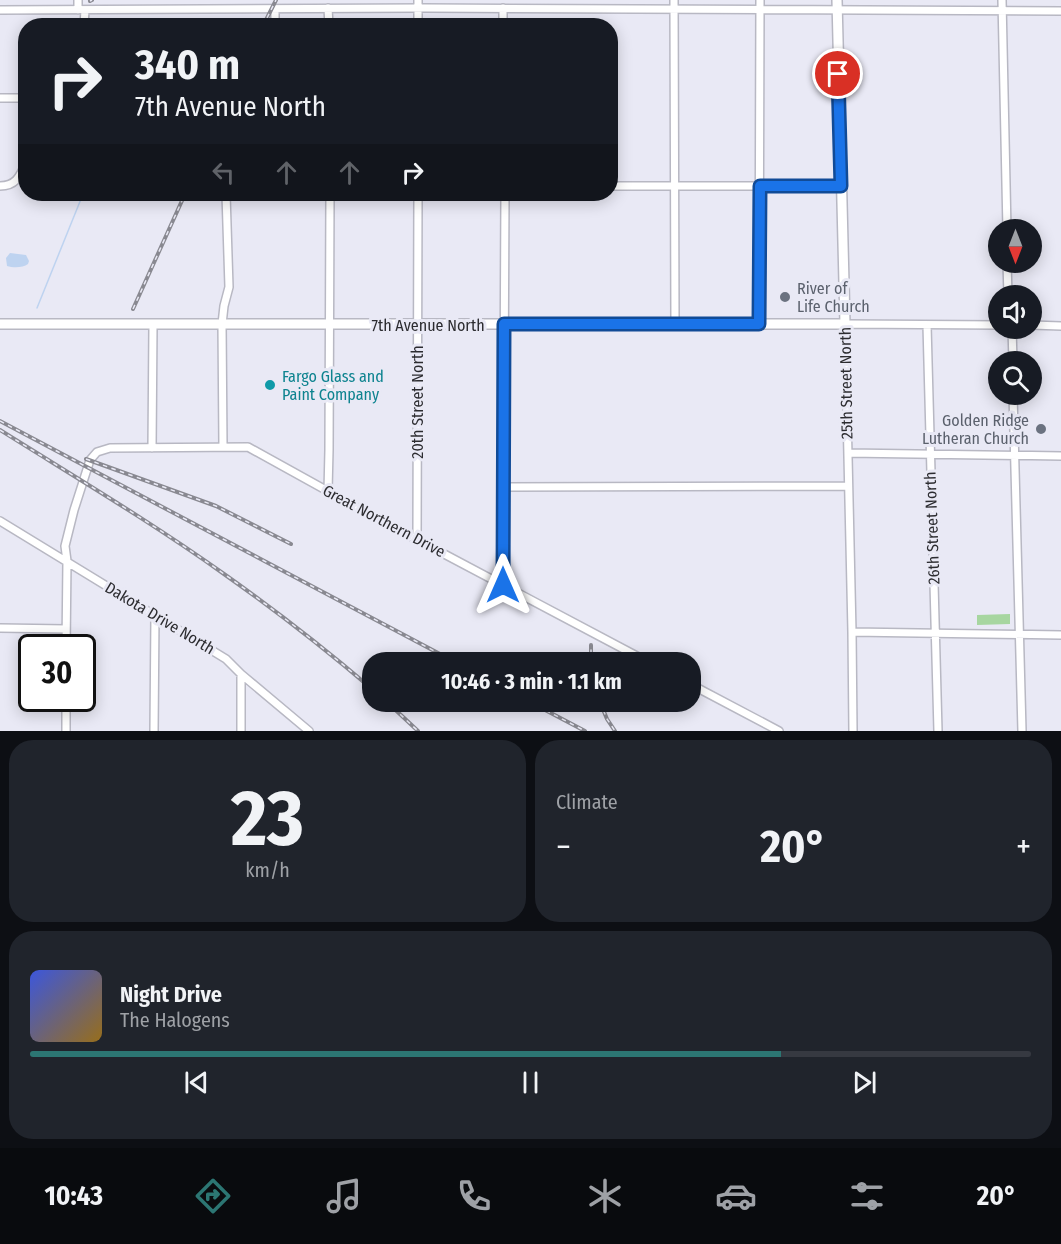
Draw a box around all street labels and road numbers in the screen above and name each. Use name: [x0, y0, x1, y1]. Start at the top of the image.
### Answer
street label: 7th Avenue North: [371, 316, 485, 335]
street label: 25th Street North: [836, 327, 856, 439]
street label: 20th Street North: [408, 345, 427, 459]
street label: 26th Street North: [921, 471, 943, 585]
street label: Great Northern Drive: [320, 481, 449, 561]
street label: Dakota Drive North: [102, 578, 218, 658]

